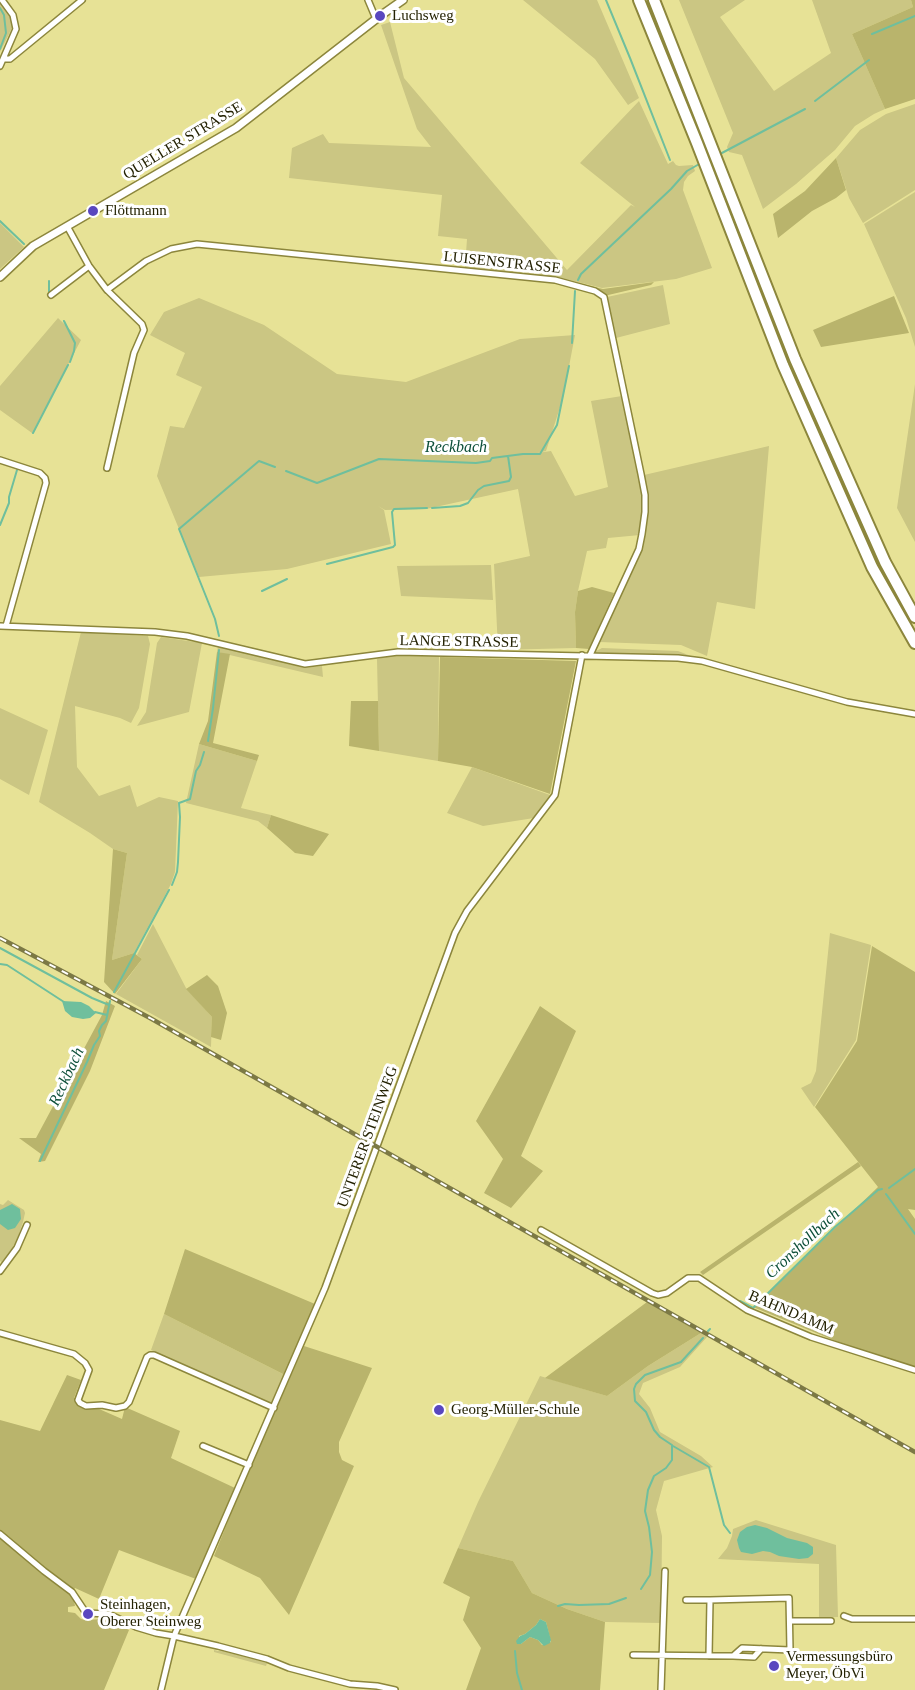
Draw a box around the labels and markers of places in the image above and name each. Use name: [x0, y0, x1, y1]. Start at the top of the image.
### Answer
place label: Luchsweg: [392, 7, 454, 25]
marker: Luchsweg: [373, 9, 387, 23]
place label: Flöttmann: [105, 202, 167, 220]
marker: Flöttmann: [86, 204, 100, 218]
place label: Georg-Müller-Schule: [451, 1401, 580, 1419]
marker: Georg-Müller-Schule: [432, 1403, 446, 1417]
place label: Steinhagen, Oberer Steinweg: [100, 1596, 201, 1631]
marker: Steinhagen, Oberer Steinweg: [81, 1607, 95, 1621]
place label: Vermessungsbüro Meyer, ÖbVi: [786, 1648, 893, 1683]
marker: Vermessungsbüro Meyer, ÖbVi: [767, 1659, 781, 1673]

